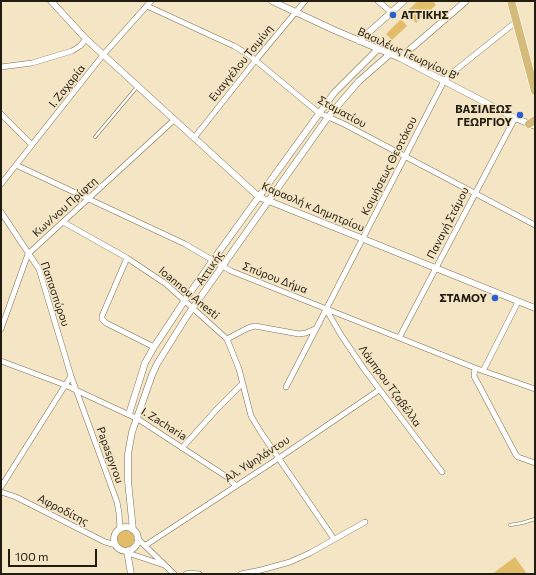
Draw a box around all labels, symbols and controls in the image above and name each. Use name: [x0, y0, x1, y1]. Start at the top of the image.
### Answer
place label: ΑΤΤΙΚΗΣ: [401, 8, 449, 22]
marker: ΑΤΤΙΚΗΣ: [388, 10, 398, 20]
street label: Ευαγγέλου Τσιμίνη: [206, 22, 276, 104]
street label: Βασιλέως Γεωργίου Β': [355, 25, 461, 83]
street label: Ι. Ζαχαρία: [46, 62, 88, 110]
street label: Σταματίου: [316, 93, 368, 131]
place label: ΒΑΣΙΛΕΩΣ ΓΕΩΡΓΙΟΥ: [455, 102, 512, 128]
marker: ΒΑΣΙΛΕΩΣ ΓΕΩΡΓΙΟΥ: [515, 110, 525, 120]
street label: Κοιμήσεως Θεοτόκου: [358, 114, 420, 218]
street label: Κων/νου Πρίφτη: [30, 174, 100, 240]
street label: Καραολή κ Δημητρίου: [260, 179, 366, 235]
street label: Παναγή Στάμου: [424, 185, 472, 261]
street label: Αττικής: [193, 248, 227, 288]
street label: Παπασπύρου: [38, 260, 72, 328]
street label: Σπύρου Δήμα: [241, 260, 309, 296]
street label: Ioannou Anesti: [156, 264, 222, 322]
place label: ΣΤΑΜΟΥ: [439, 291, 487, 305]
marker: ΣΤΑΜΟΥ: [490, 293, 500, 303]
street label: Λάμπρου Τζαβέλλα: [356, 343, 424, 429]
street label: I. Zacharia: [139, 405, 189, 443]
street label: Papaspyrou: [94, 425, 126, 485]
street label: Αλ. Υψηλάντου: [222, 433, 292, 485]
street label: Αφροδίτης: [35, 492, 91, 528]
scale bar: [10, 541, 99, 567]
text: 100 m: [15, 549, 49, 563]

